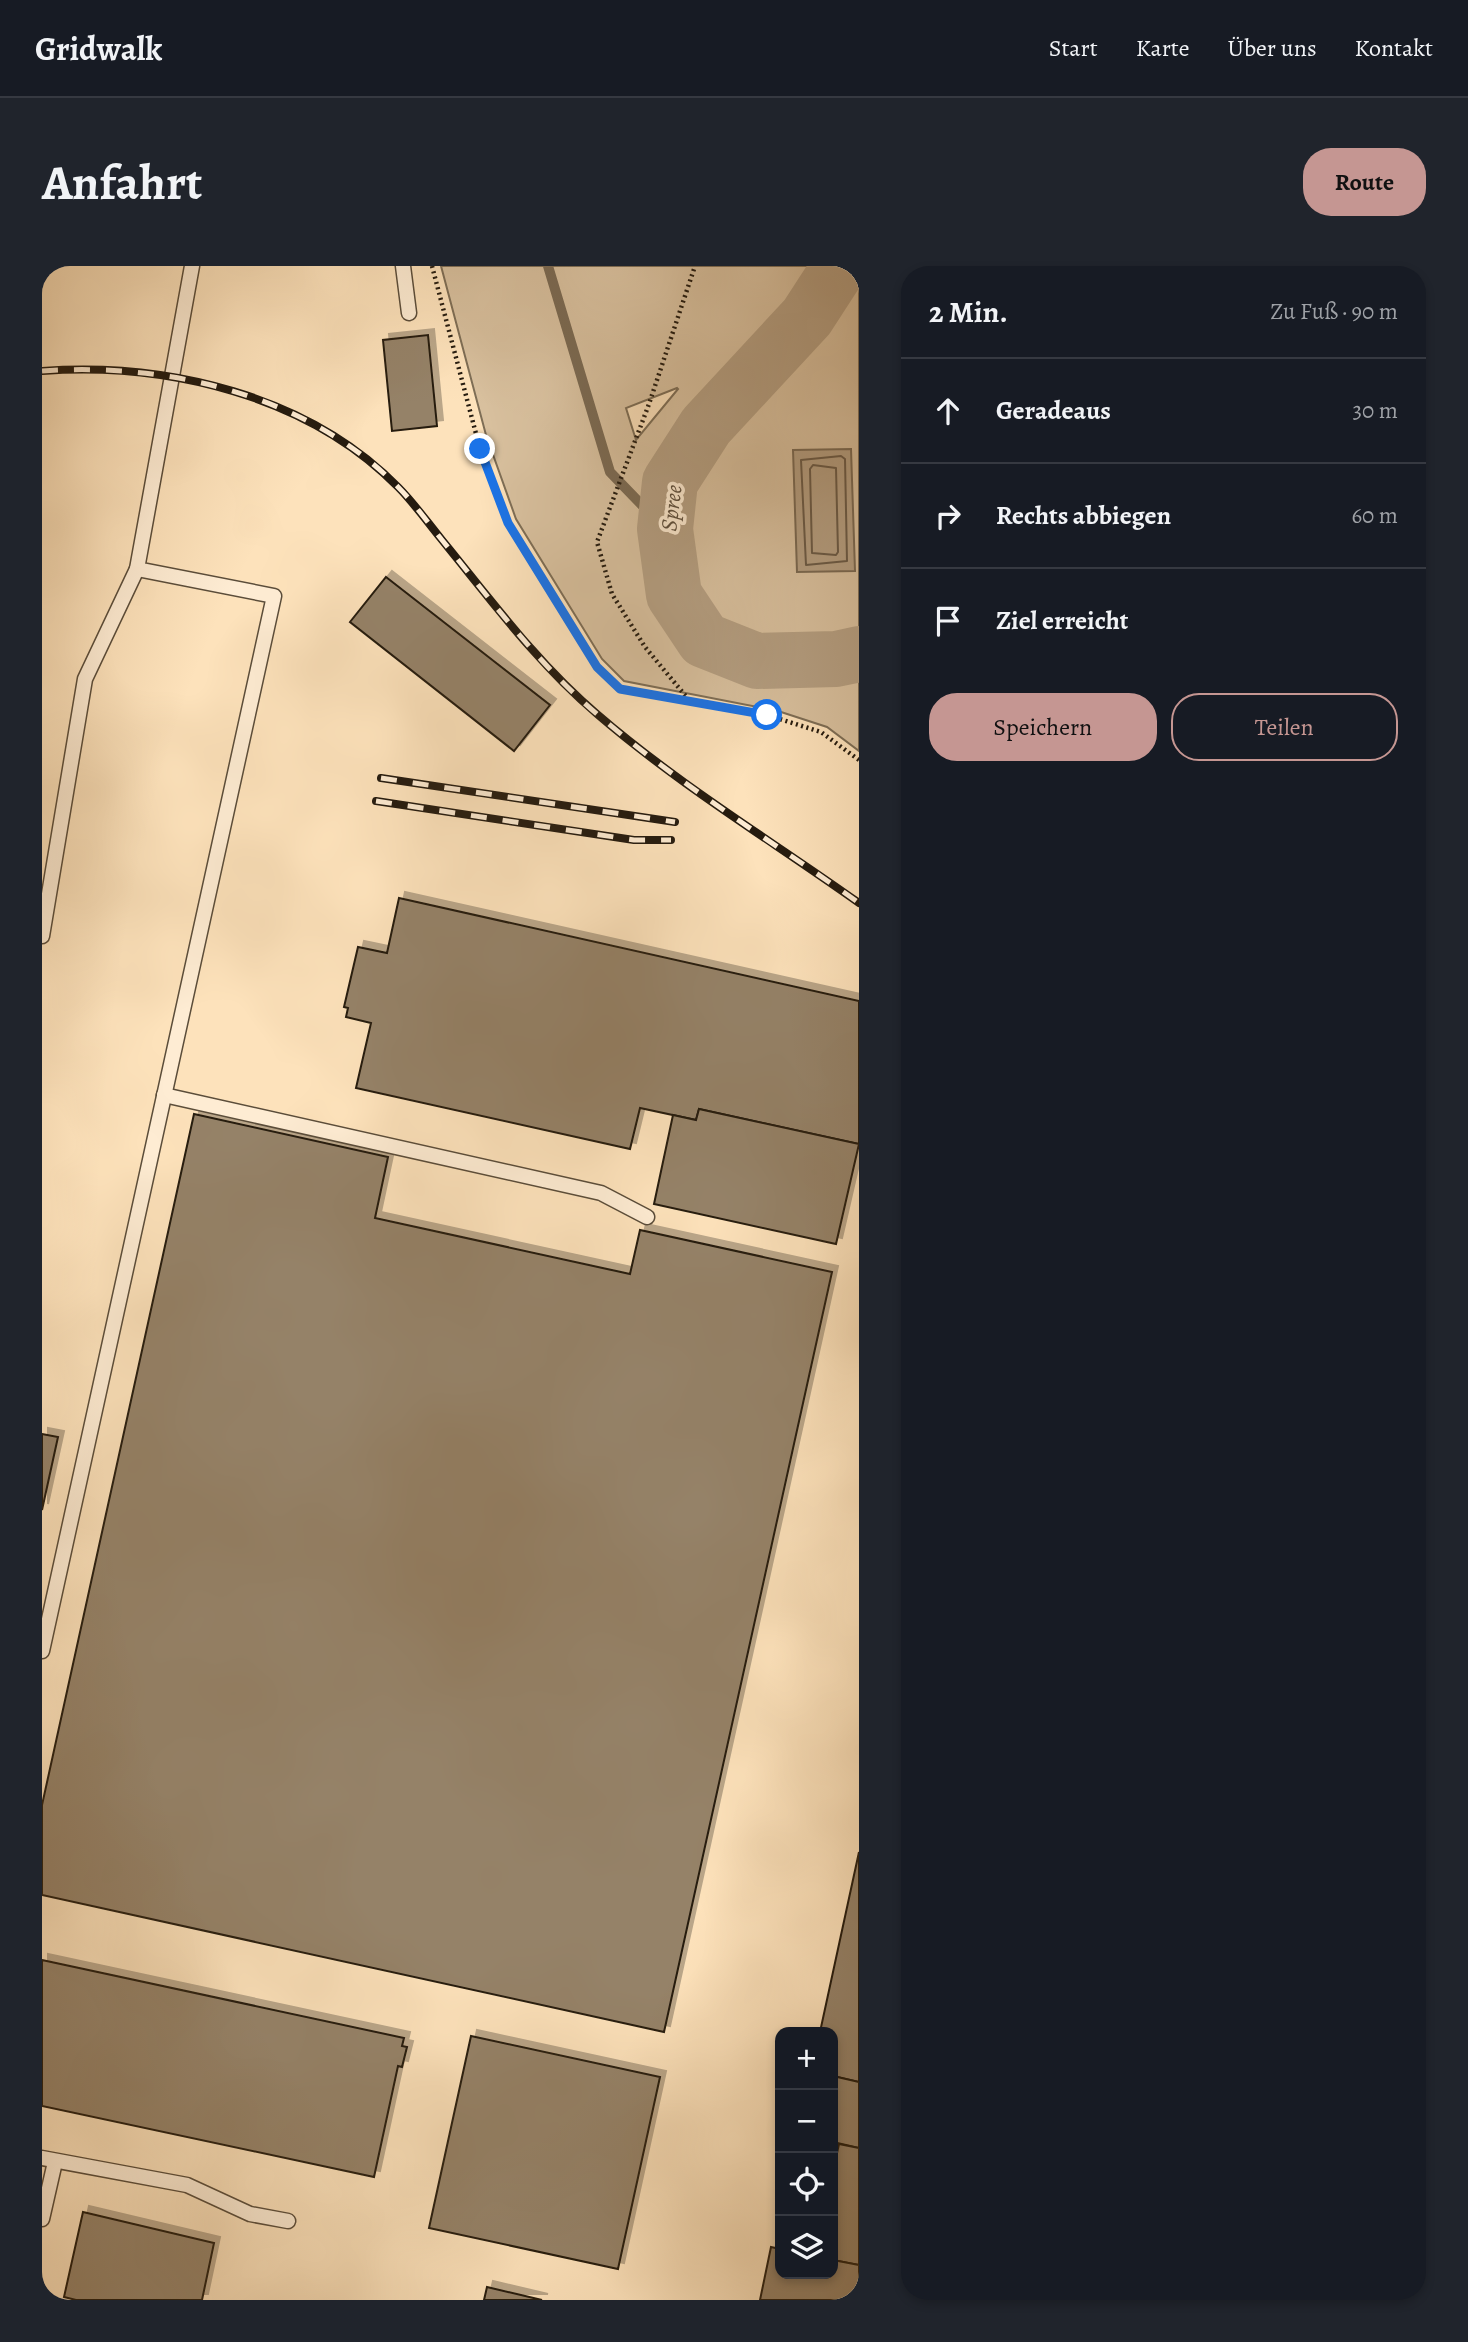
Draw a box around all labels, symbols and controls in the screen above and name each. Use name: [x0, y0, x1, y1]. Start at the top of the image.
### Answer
text: Gridwalk: [35, 26, 162, 71]
text: Start: [1049, 32, 1098, 64]
text: Karte: [1136, 32, 1190, 64]
text: Über uns: [1228, 32, 1317, 64]
text: Kontakt: [1355, 32, 1433, 64]
button: Route: [1303, 148, 1426, 216]
text: Anfahrt: [42, 149, 202, 216]
text: 2 Min.: [929, 292, 1008, 332]
text: Zu Fuß · 90 m: [1270, 296, 1398, 327]
icon: ahead: [929, 392, 967, 430]
text: Geradeaus: [996, 393, 1111, 428]
text: 30 m: [1352, 395, 1398, 426]
route end: [464, 433, 495, 464]
water label: Spree: [653, 483, 690, 533]
icon: right: [929, 497, 967, 535]
text: Rechts abbiegen: [996, 498, 1171, 533]
text: 60 m: [1351, 500, 1398, 531]
icon: arrive: [929, 602, 967, 640]
text: Ziel erreicht: [996, 603, 1129, 638]
button: Speichern: [929, 693, 1157, 761]
button: Teilen: [1171, 693, 1398, 761]
route start: [751, 699, 782, 730]
map controls: [775, 2027, 838, 2279]
button: +: [775, 2027, 838, 2090]
button: −: [775, 2090, 838, 2153]
button: locate: [775, 2153, 838, 2216]
button: layers: [775, 2216, 838, 2279]

